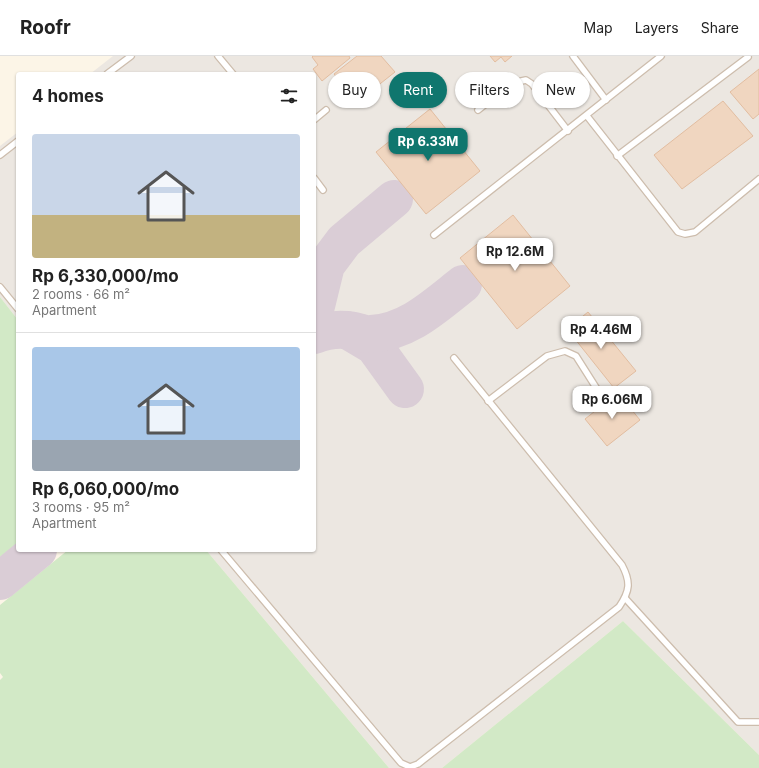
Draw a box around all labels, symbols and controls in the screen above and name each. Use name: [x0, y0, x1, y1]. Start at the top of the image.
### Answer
text: Roofr: [20, 16, 71, 39]
text: Map: [584, 19, 613, 36]
text: Layers: [635, 19, 679, 36]
text: Share: [701, 19, 739, 36]
chip: Buy: [328, 72, 381, 108]
chip: Rent: [389, 72, 447, 108]
chip: Filters: [455, 72, 524, 108]
chip: New: [532, 72, 590, 108]
icon: filters: [278, 85, 300, 107]
text: 4 homes: [32, 86, 104, 106]
pin: Rp 6.33M: [387, 128, 469, 162]
text: Rp 6.33M: [398, 133, 458, 149]
icon: home: [130, 160, 202, 232]
pin: Rp 12.6M: [474, 238, 556, 272]
text: Rp 12.6M: [486, 243, 544, 259]
text: Rp 6,330,000/mo: [32, 266, 179, 286]
text: 2 rooms · 66 m²: [32, 286, 130, 302]
text: Apartment: [32, 302, 97, 318]
pin: Rp 4.46M: [560, 316, 642, 350]
text: Rp 4.46M: [570, 321, 632, 337]
icon: home: [130, 373, 202, 445]
pin: Rp 6.06M: [571, 386, 653, 420]
text: Rp 6.06M: [581, 391, 643, 407]
text: Rp 6,060,000/mo: [32, 479, 179, 499]
text: 3 rooms · 95 m²: [32, 499, 130, 515]
text: Apartment: [32, 515, 97, 531]

